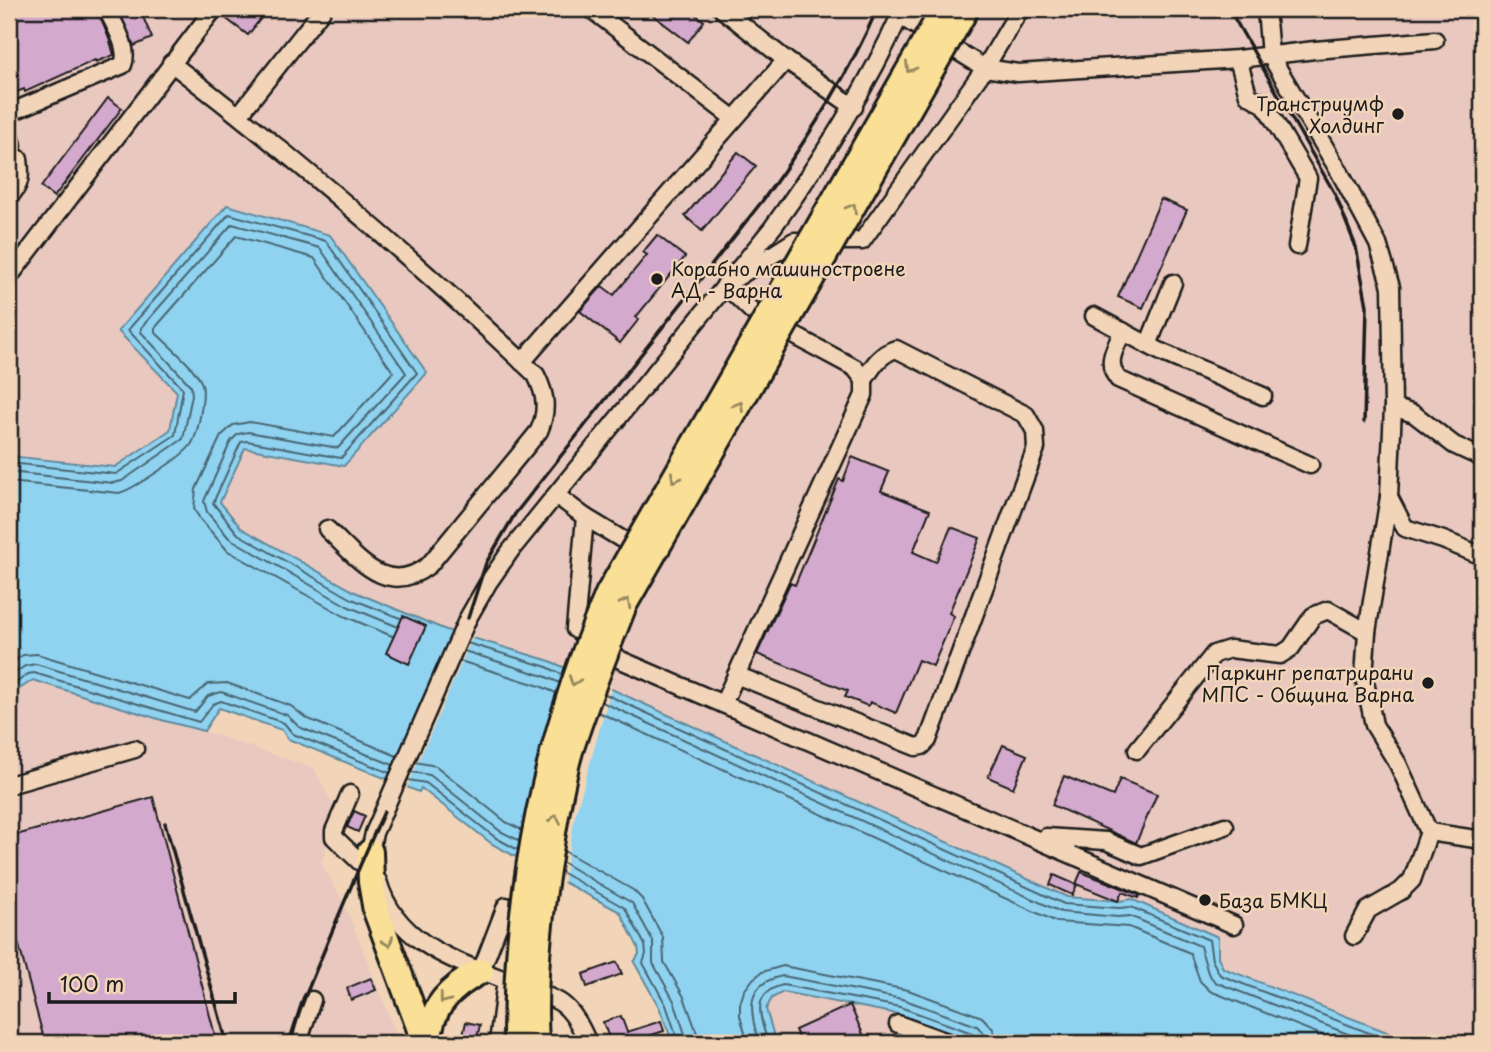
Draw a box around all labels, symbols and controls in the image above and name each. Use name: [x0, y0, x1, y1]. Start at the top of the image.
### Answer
one-way arrow: [905, 61, 918, 73]
place label: Транстриумф Холдинг: [1256, 89, 1385, 139]
marker: Транстриумф Холдинг: [1390, 106, 1406, 122]
one-way arrow: [844, 203, 857, 216]
place label: Корабно машиностроене АД - Варна: [671, 254, 906, 304]
marker: Корабно машиностроене АД - Варна: [649, 271, 665, 287]
one-way arrow: [731, 400, 744, 413]
one-way arrow: [670, 471, 683, 483]
one-way arrow: [618, 598, 632, 610]
place label: Паркинг репатрирани МПС - Община Варна: [1202, 658, 1414, 708]
one-way arrow: [568, 674, 582, 687]
marker: Паркинг репатрирани МПС - Община Варна: [1420, 675, 1436, 691]
one-way arrow: [547, 813, 562, 825]
place label: База БМКЦ: [1219, 886, 1328, 914]
marker: База БМКЦ: [1197, 892, 1213, 908]
one-way arrow: [380, 936, 394, 948]
scale bar: [49, 961, 234, 1005]
text: 100 m: [60, 967, 124, 999]
one-way arrow: [440, 992, 452, 1004]

